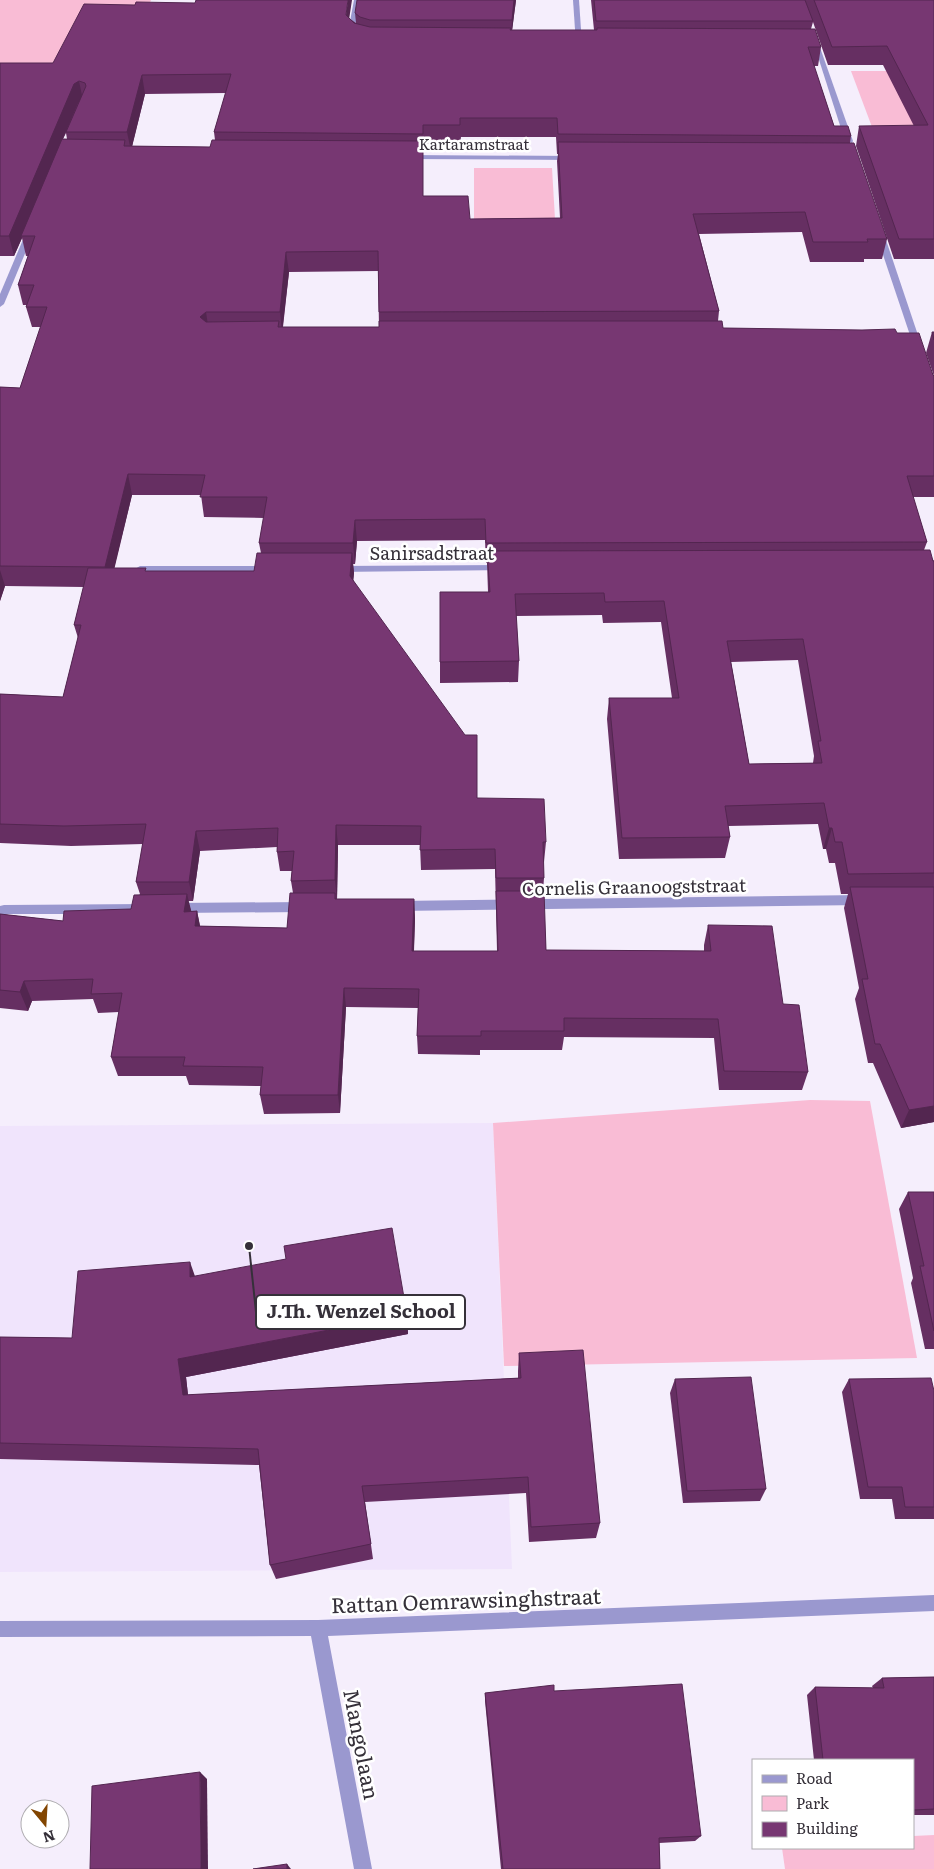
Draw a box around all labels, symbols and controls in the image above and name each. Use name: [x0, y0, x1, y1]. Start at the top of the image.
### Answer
street label: Kartaramstraat: [419, 132, 529, 155]
street label: Sanirsadstraat: [370, 539, 495, 566]
street label: Cornelis Graanoogststraat: [522, 871, 747, 901]
callout: J.Th. Wenzel School: [256, 1295, 465, 1329]
text: J.Th. Wenzel School: [266, 1296, 456, 1324]
street label: Rattan Oemrawsinghstraat: [330, 1579, 602, 1619]
street label: Mangolaan: [337, 1686, 389, 1802]
legend: [752, 1759, 914, 1849]
text: Road: [796, 1766, 832, 1789]
text: Park: [796, 1791, 830, 1814]
north arrow: [20, 1799, 70, 1849]
text: Building: [796, 1816, 858, 1839]
text: N: [40, 1826, 58, 1849]

